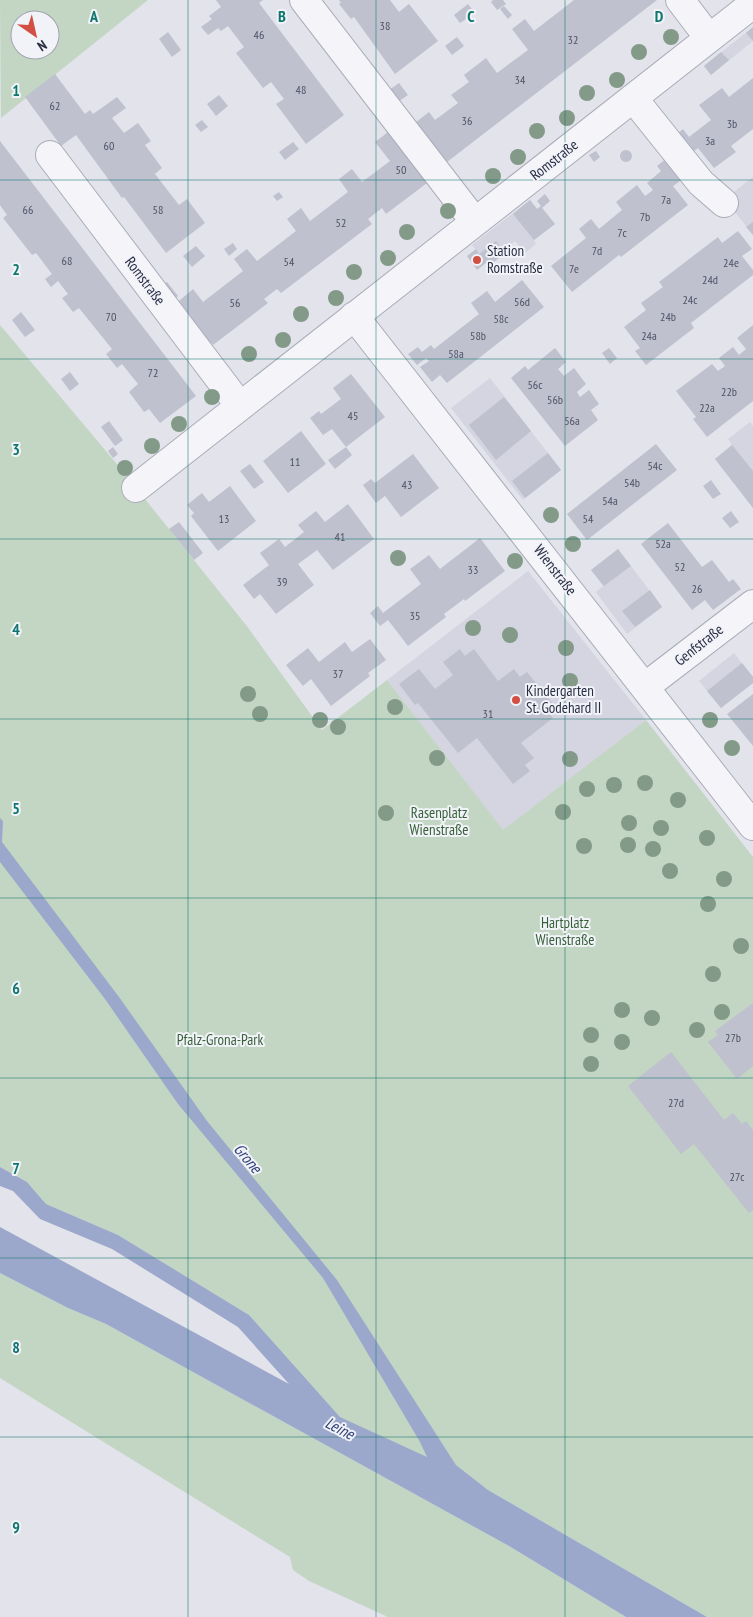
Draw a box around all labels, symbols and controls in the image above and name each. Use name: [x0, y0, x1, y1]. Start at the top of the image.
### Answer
text: A: [89, 6, 99, 26]
text: B: [278, 6, 286, 26]
text: C: [467, 6, 475, 26]
text: D: [655, 6, 664, 26]
north arrow: [10, 10, 60, 60]
house number: 38: [380, 18, 390, 33]
house number: 46: [254, 27, 264, 42]
house number: 32: [568, 32, 578, 47]
text: N: [34, 36, 50, 55]
house number: 34: [515, 72, 526, 87]
text: 1: [12, 80, 20, 100]
house number: 48: [296, 82, 306, 97]
house number: 62: [50, 98, 60, 113]
house number: 36: [462, 113, 472, 128]
house number: 3b: [727, 116, 737, 131]
house number: 3a: [705, 133, 715, 148]
street label: Romstraße: [526, 135, 581, 184]
house number: 60: [104, 138, 114, 153]
house number: 50: [396, 162, 406, 177]
house number: 7a: [661, 192, 671, 207]
house number: 66: [23, 202, 33, 217]
house number: 58: [153, 202, 163, 217]
house number: 7b: [640, 209, 650, 224]
house number: 52: [336, 215, 346, 230]
house number: 7c: [617, 225, 627, 240]
place label: Station Romstraße: [487, 241, 543, 277]
house number: 7d: [592, 243, 602, 258]
house number: 68: [62, 253, 72, 268]
street label: Romstraße: [121, 253, 170, 309]
house number: 54: [284, 254, 295, 269]
marker: Station Romstraße: [471, 254, 483, 266]
house number: 24e: [723, 255, 739, 270]
text: 2: [12, 259, 20, 279]
house number: 7e: [569, 261, 579, 276]
house number: 24d: [702, 272, 718, 287]
house number: 24c: [682, 292, 698, 307]
house number: 56d: [514, 294, 530, 309]
house number: 56: [230, 295, 240, 310]
house number: 70: [106, 309, 116, 324]
house number: 24b: [660, 309, 676, 324]
house number: 58c: [493, 311, 509, 326]
house number: 58b: [470, 328, 486, 343]
house number: 24a: [641, 328, 657, 343]
house number: 58a: [448, 346, 464, 361]
house number: 72: [148, 365, 158, 380]
house number: 56c: [527, 377, 543, 392]
house number: 22b: [721, 384, 737, 399]
house number: 56b: [547, 392, 563, 407]
house number: 22a: [699, 400, 715, 415]
house number: 45: [348, 408, 358, 423]
house number: 56a: [564, 413, 580, 428]
text: 3: [12, 439, 20, 459]
house number: 11: [290, 454, 300, 469]
house number: 54c: [647, 458, 663, 473]
house number: 54b: [624, 475, 640, 490]
house number: 43: [402, 477, 412, 492]
house number: 54a: [602, 493, 618, 508]
house number: 13: [219, 511, 229, 526]
house number: 54: [583, 511, 594, 526]
house number: 41: [335, 529, 345, 544]
house number: 52a: [655, 536, 671, 551]
street label: Wienstraße: [530, 541, 581, 599]
house number: 52: [675, 559, 685, 574]
house number: 33: [468, 562, 478, 577]
house number: 39: [277, 574, 287, 589]
house number: 26: [692, 581, 702, 596]
house number: 35: [410, 608, 420, 623]
text: 4: [12, 619, 20, 639]
street label: Genfstraße: [670, 620, 727, 670]
house number: 37: [333, 666, 343, 681]
place label: Kindergarten St. Godehard II: [526, 681, 601, 717]
marker: Kindergarten St. Godehard II: [510, 694, 522, 706]
house number: 31: [483, 706, 493, 721]
text: 5: [12, 798, 20, 818]
park label: Rasenplatz Wienstraße: [410, 803, 468, 839]
park label: Hartplatz Wienstraße: [536, 913, 594, 949]
text: 6: [12, 978, 20, 998]
park label: Pfalz-Grona-Park: [177, 1030, 263, 1049]
house number: 27b: [725, 1030, 741, 1045]
house number: 27d: [668, 1095, 684, 1110]
water label: Grone: [230, 1139, 267, 1178]
text: 7: [12, 1158, 20, 1178]
house number: 27c: [730, 1169, 745, 1184]
text: 8: [12, 1337, 20, 1357]
water label: Leine: [322, 1412, 359, 1444]
text: 9: [12, 1517, 20, 1537]

